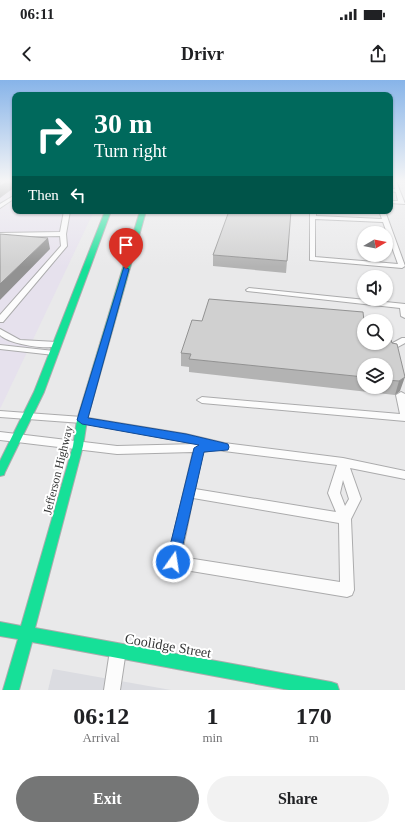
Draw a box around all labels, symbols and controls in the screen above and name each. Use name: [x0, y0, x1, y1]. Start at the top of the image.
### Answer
text: 06:11: [20, 6, 54, 22]
icon: back: [16, 43, 38, 65]
icon: share: [367, 43, 389, 65]
text: Drivr: [181, 44, 224, 64]
icon: right: [28, 108, 80, 160]
text: 30 m: [94, 108, 152, 139]
text: Turn right: [94, 141, 167, 161]
icon: left: [67, 184, 89, 206]
text: Then: [28, 187, 59, 203]
north arrow: [357, 226, 393, 262]
map controls: [357, 226, 393, 394]
pin: [109, 228, 143, 269]
icon: arrive: [115, 234, 137, 256]
button: sound: [357, 270, 393, 306]
button: search: [357, 314, 393, 350]
button: layers: [357, 358, 393, 394]
street label: Jefferson Highway: [40, 424, 76, 516]
position arrow: [152, 541, 194, 583]
street label: Coolidge Street: [124, 631, 212, 661]
text: 06:12: [73, 703, 129, 729]
text: 1: [206, 703, 218, 729]
text: 170: [296, 703, 332, 729]
text: Arrival: [82, 730, 120, 745]
text: min: [202, 730, 223, 745]
text: m: [309, 730, 319, 745]
button: Exit: [16, 776, 199, 822]
button: Share: [207, 776, 389, 822]

